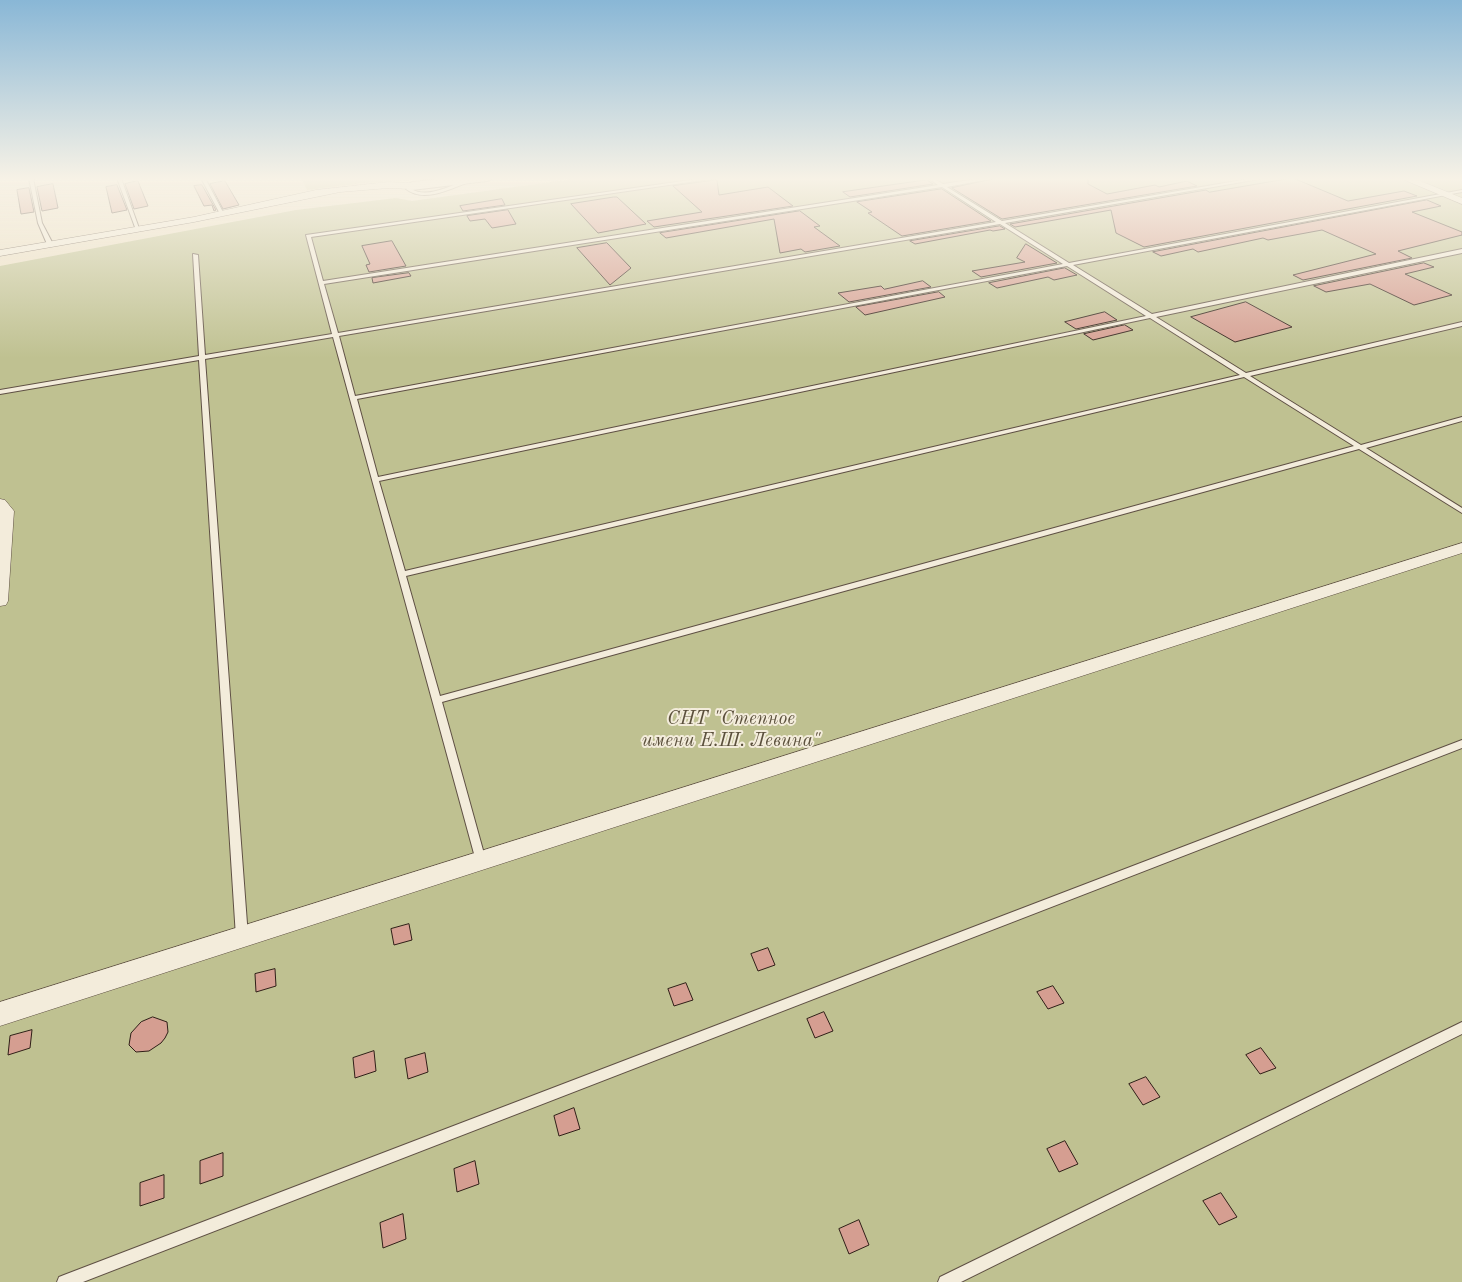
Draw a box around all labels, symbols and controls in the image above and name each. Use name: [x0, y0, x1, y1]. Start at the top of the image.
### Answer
park label: СНТ "Степное имени Е.Ш. Левина": [642, 708, 820, 752]

